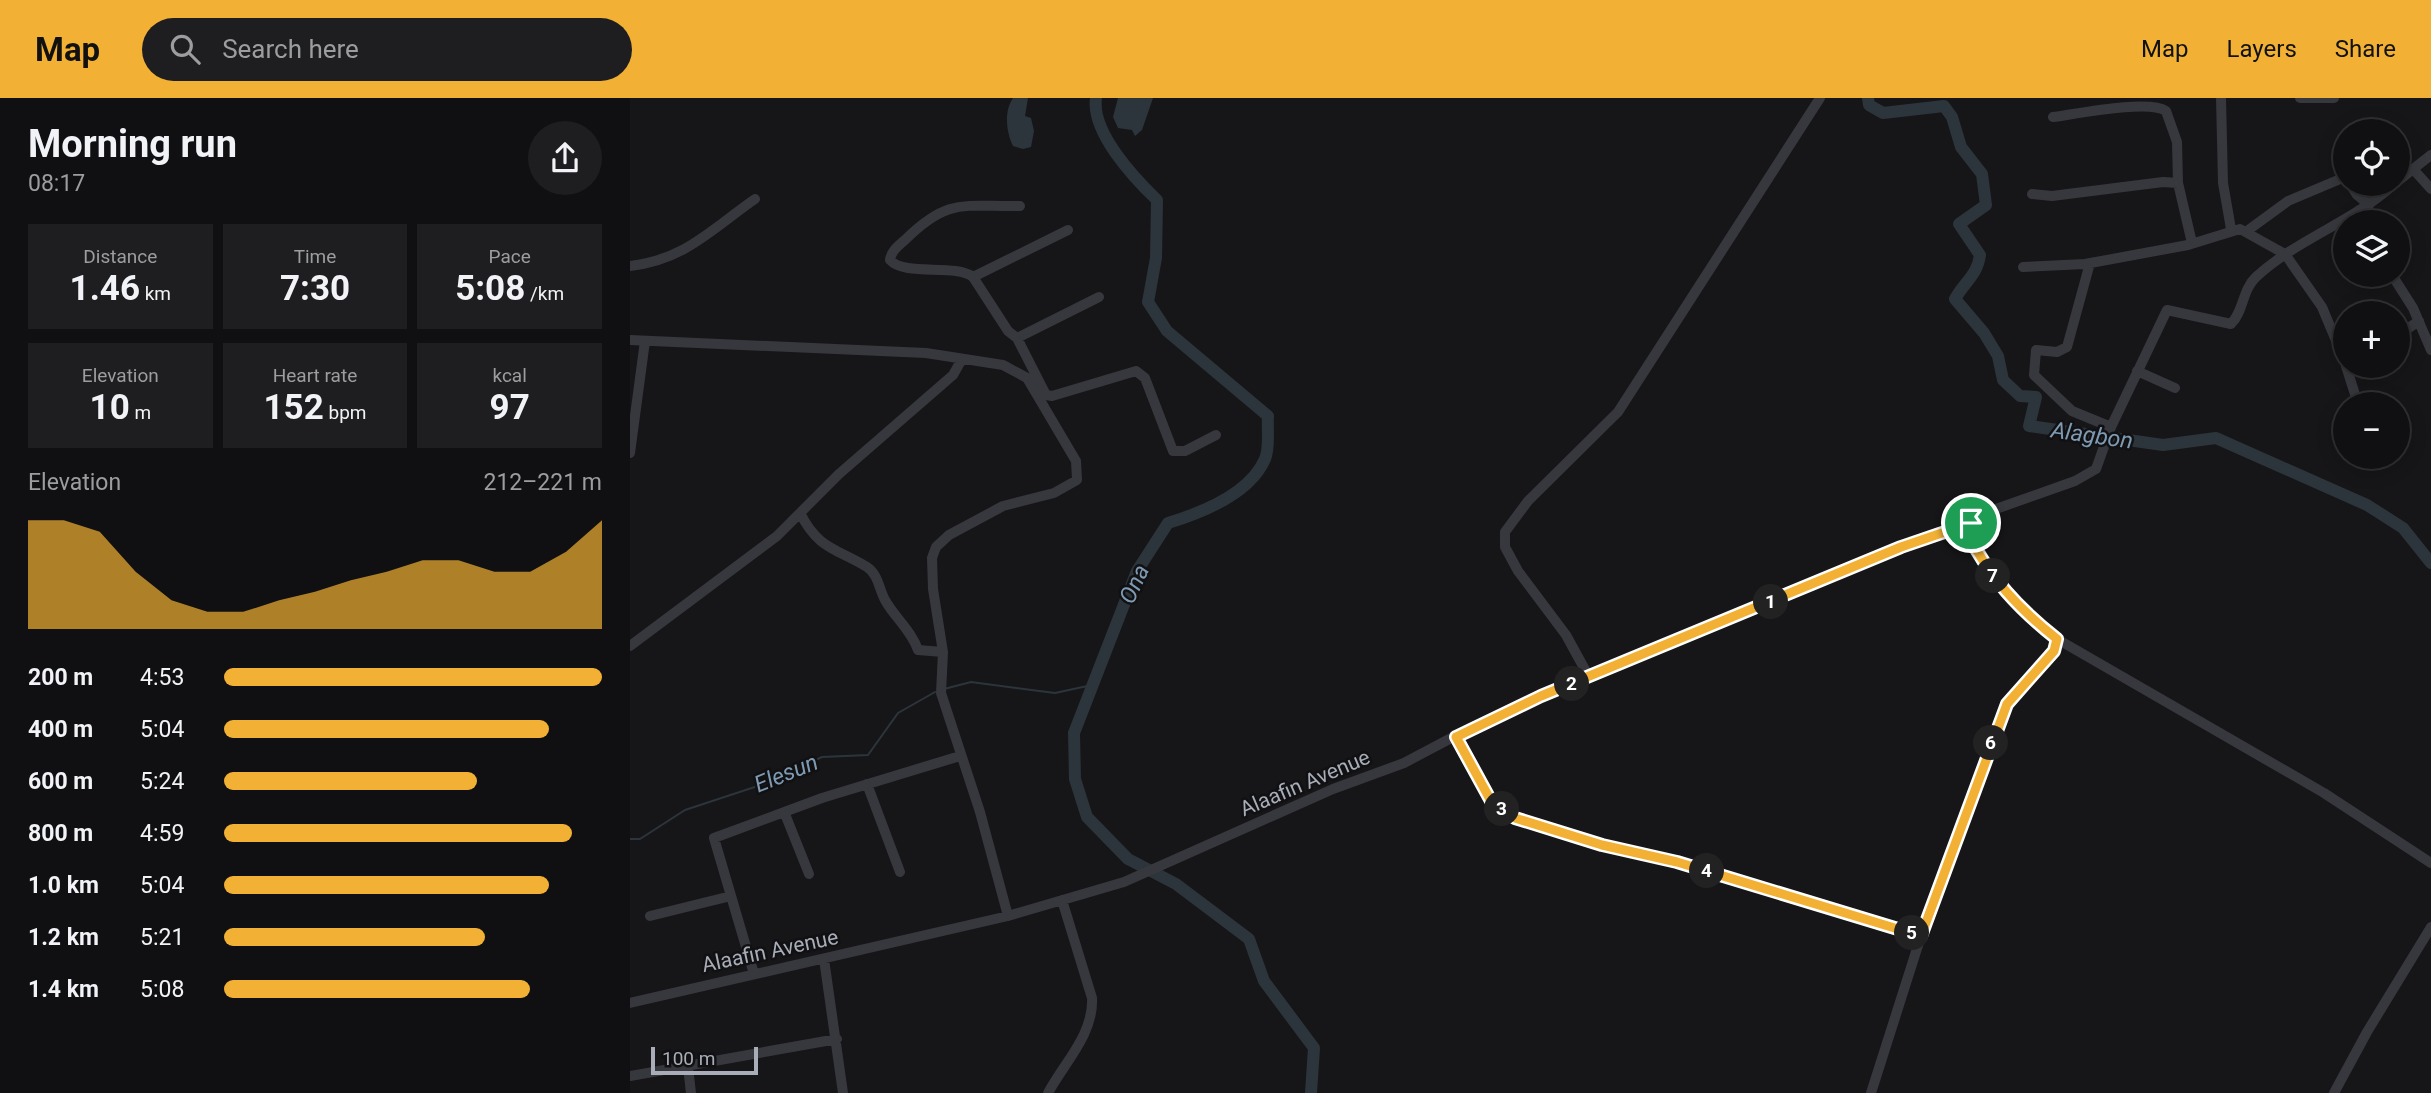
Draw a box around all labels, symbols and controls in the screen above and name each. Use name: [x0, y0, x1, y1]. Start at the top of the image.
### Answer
search box: [142, 18, 632, 81]
text: Map: [35, 30, 100, 69]
icon: search: [166, 30, 204, 68]
text: Search here: [222, 34, 359, 64]
text: Map: [2141, 35, 2189, 63]
text: Layers: [2227, 35, 2297, 63]
text: Share: [2335, 35, 2396, 63]
map controls: [2333, 119, 2410, 469]
button: locate: [2333, 119, 2410, 196]
button: share: [528, 121, 602, 195]
text: Morning run: [28, 122, 237, 166]
text: 08:17: [28, 170, 85, 197]
button: layers: [2333, 210, 2410, 287]
text: Distance: [83, 245, 157, 268]
text: Time: [294, 245, 336, 268]
text: Pace: [489, 245, 531, 268]
text: 1.46: [70, 268, 140, 309]
text: 7:30: [280, 268, 350, 309]
text: 5:08: [455, 268, 525, 309]
text: km: [140, 282, 171, 305]
text: /km: [525, 282, 564, 305]
button: +: [2333, 301, 2410, 378]
text: Elevation: [82, 364, 159, 387]
text: Heart rate: [273, 364, 357, 387]
text: kcal: [492, 364, 527, 387]
text: 10: [90, 387, 130, 428]
text: 152: [264, 387, 324, 428]
text: 97: [490, 387, 530, 428]
button: −: [2333, 392, 2410, 469]
text: m: [130, 401, 151, 424]
text: bpm: [324, 401, 366, 424]
water label: Alagbon: [2048, 416, 2135, 455]
text: Elevation: [28, 469, 121, 496]
text: 212–221 m: [483, 469, 602, 496]
pin: [1941, 493, 2001, 553]
icon: arrive: [1952, 504, 1990, 542]
pin: 7: [1976, 559, 2010, 594]
water label: Ona: [1114, 560, 1155, 608]
text: 7: [1987, 564, 1998, 587]
pin: 1: [1754, 584, 1788, 620]
text: 1: [1765, 590, 1776, 613]
text: 200 m: [28, 664, 93, 691]
text: 4:53: [140, 664, 184, 691]
pin: 2: [1555, 666, 1590, 702]
text: 2: [1566, 672, 1577, 695]
text: 400 m: [28, 716, 93, 743]
text: 5:04: [140, 716, 184, 743]
pin: 6: [1974, 726, 2008, 760]
text: 6: [1985, 731, 1996, 754]
street label: Alaafin Avenue: [1236, 745, 1374, 821]
water label: Elesun: [751, 749, 822, 798]
text: 600 m: [28, 768, 93, 795]
text: 5:24: [140, 768, 184, 795]
pin: 3: [1484, 792, 1520, 826]
text: 3: [1496, 797, 1507, 820]
text: 800 m: [28, 820, 93, 847]
text: 4:59: [140, 820, 184, 847]
pin: 4: [1690, 854, 1724, 888]
text: 4: [1701, 859, 1712, 882]
text: 1.0 km: [28, 872, 99, 899]
text: 5:04: [140, 872, 184, 899]
pin: 5: [1894, 916, 1930, 950]
text: 5: [1906, 921, 1917, 944]
text: 1.2 km: [28, 924, 99, 951]
text: 5:21: [140, 924, 184, 951]
street label: Alaafin Avenue: [700, 925, 840, 977]
text: 1.4 km: [28, 976, 99, 1003]
text: 5:08: [140, 976, 184, 1003]
scale bar: [651, 1044, 758, 1076]
text: 100 m: [662, 1047, 715, 1070]

